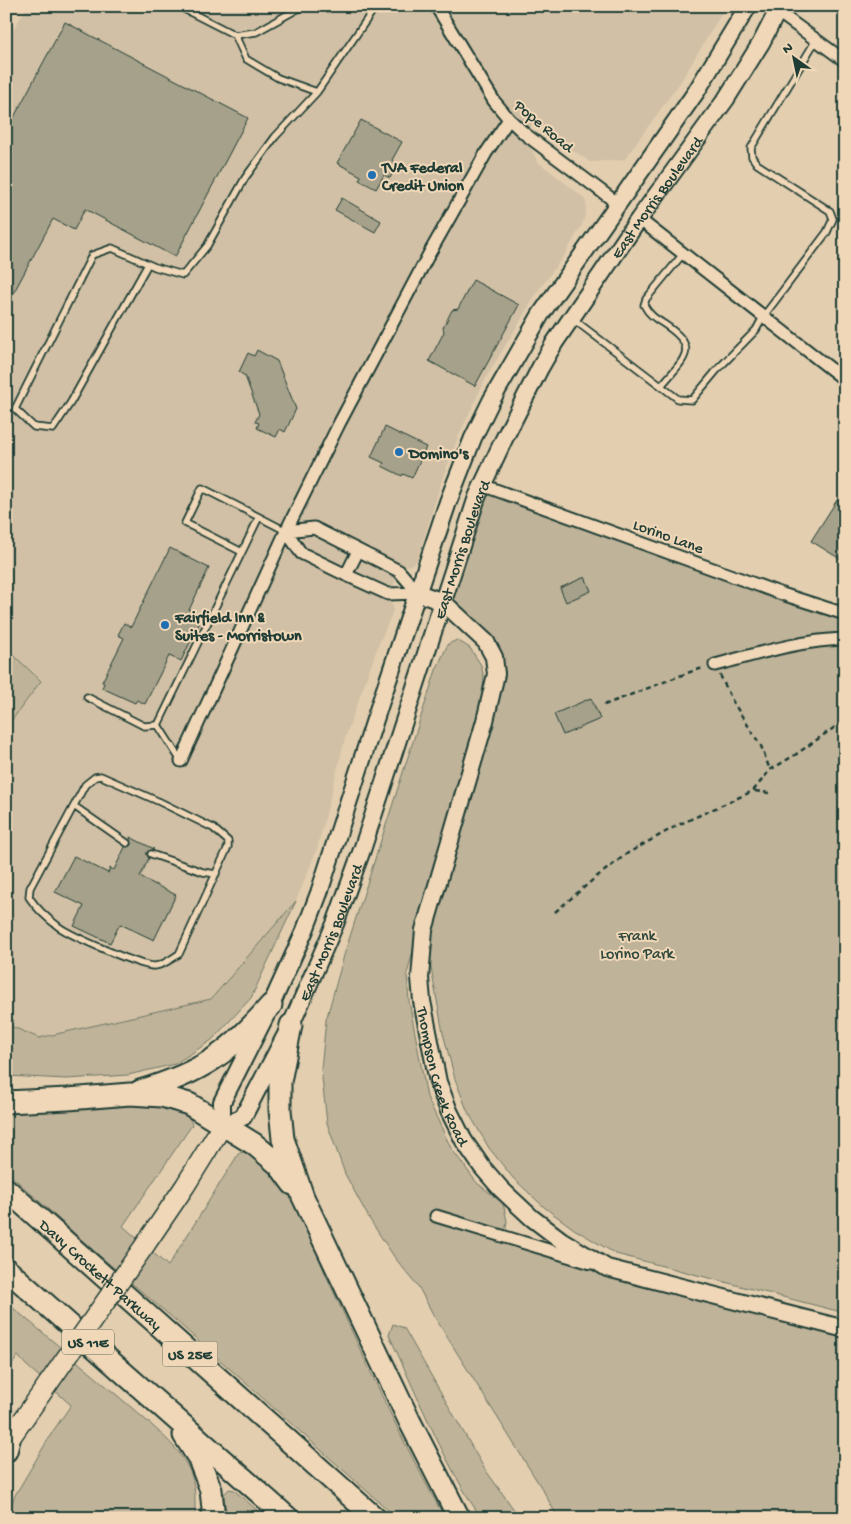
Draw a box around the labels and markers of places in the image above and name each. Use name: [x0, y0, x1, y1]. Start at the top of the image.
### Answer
place label: TVA Federal Credit Union: [380, 160, 464, 197]
marker: TVA Federal Credit Union: [366, 169, 378, 181]
marker: Domino's: [393, 446, 405, 458]
place label: Domino's: [407, 446, 470, 465]
place label: Fairfield Inn & Suites - Morristown: [174, 609, 302, 647]
marker: Fairfield Inn & Suites - Morristown: [159, 619, 171, 631]

